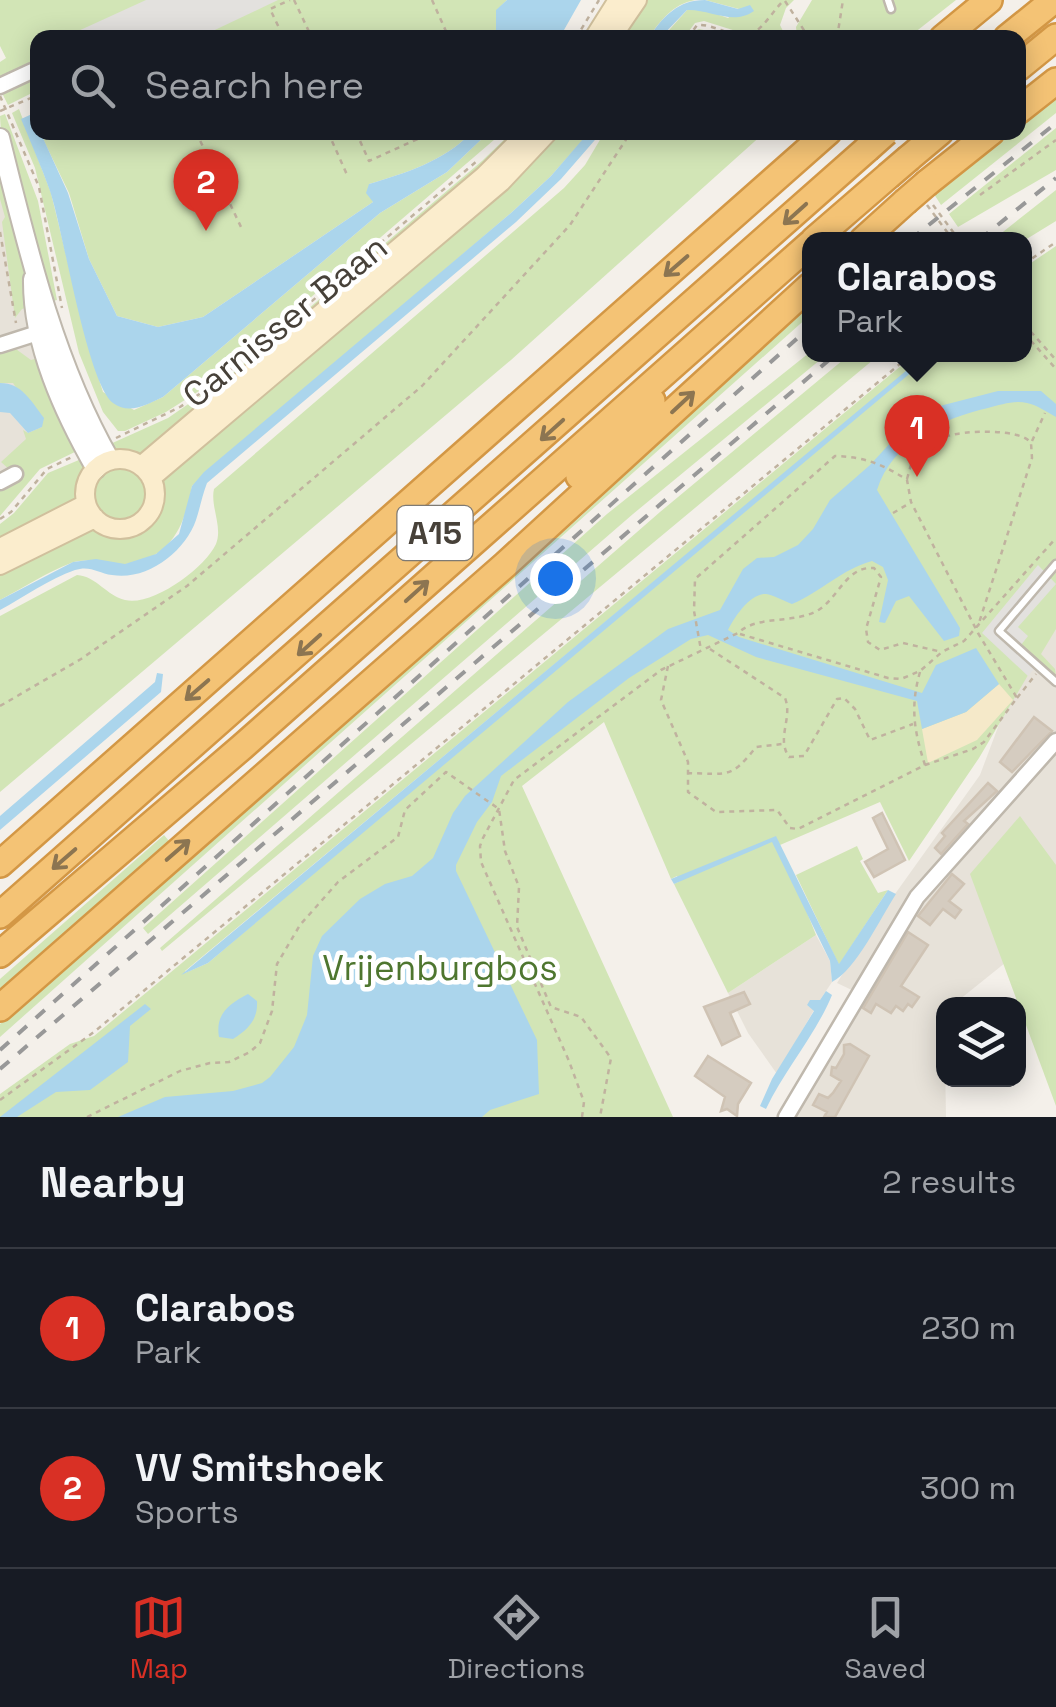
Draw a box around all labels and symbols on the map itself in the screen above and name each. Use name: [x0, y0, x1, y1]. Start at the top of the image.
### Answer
pin: 2: [174, 148, 238, 231]
one-way arrow: [783, 202, 808, 225]
street label: Carnisser Baan: [174, 225, 396, 417]
one-way arrow: [664, 255, 690, 277]
one-way arrow: [670, 391, 695, 414]
pin: 1: [884, 394, 950, 477]
one-way arrow: [540, 418, 565, 441]
road number: A15: [398, 506, 472, 560]
your location: [530, 553, 581, 604]
one-way arrow: [404, 580, 429, 603]
one-way arrow: [297, 634, 322, 657]
one-way arrow: [185, 678, 210, 701]
one-way arrow: [165, 839, 190, 862]
one-way arrow: [52, 848, 77, 871]
park label: Vrijenburgbos: [322, 946, 558, 990]

